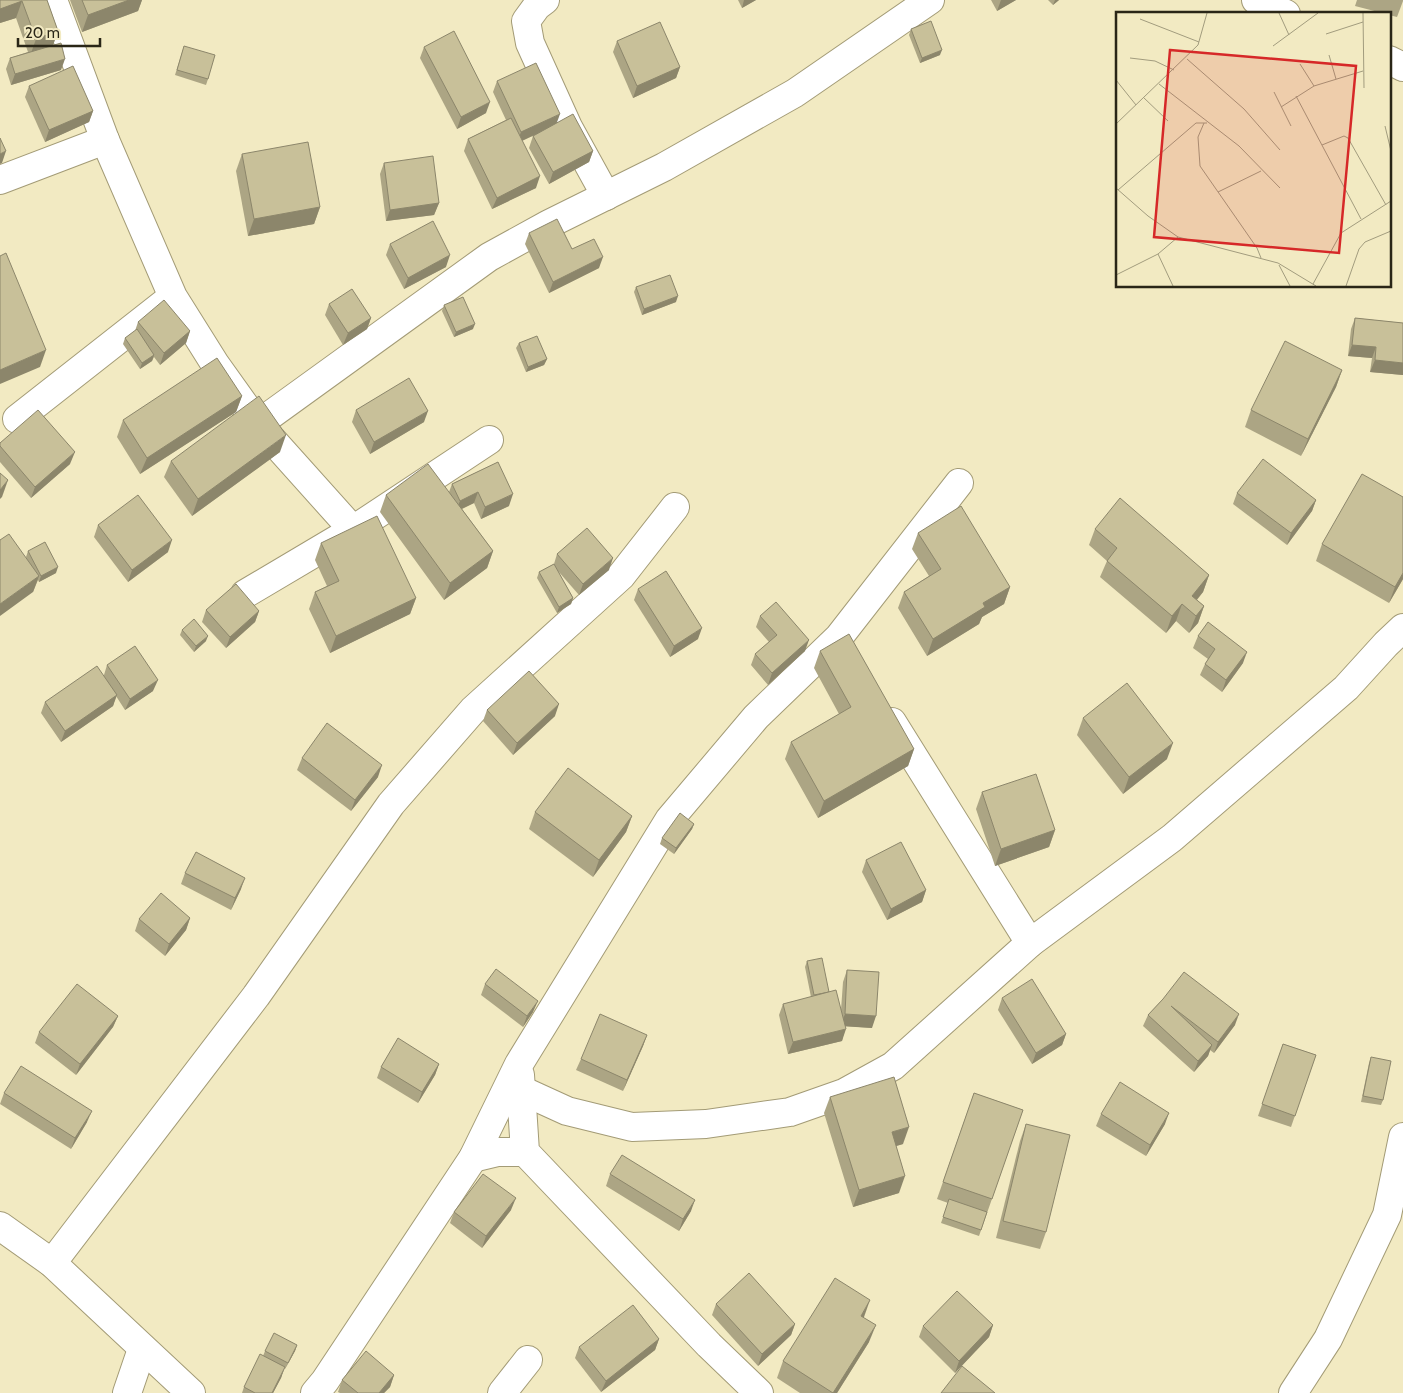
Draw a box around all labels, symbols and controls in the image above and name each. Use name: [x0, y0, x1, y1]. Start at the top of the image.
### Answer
inset map: [1116, 12, 1390, 288]
scale bar: [18, 15, 100, 47]
text: 20 m: [25, 24, 60, 42]

